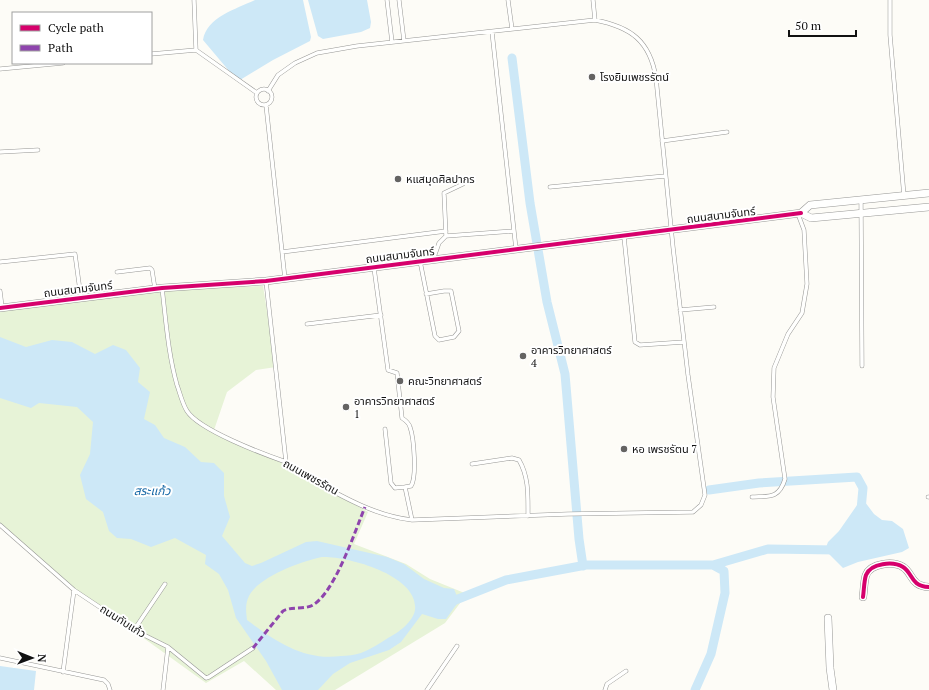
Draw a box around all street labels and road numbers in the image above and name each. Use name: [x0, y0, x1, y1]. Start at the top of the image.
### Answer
street label: ถนนสนามจันทร์: [686, 204, 757, 226]
street label: ถนนสนามจันทร์: [365, 244, 436, 266]
street label: ถนนสนามจันทร์: [43, 278, 114, 300]
street label: ถนนเพชรรัตน: [281, 456, 341, 498]
street label: ถนนทับแก้ว: [97, 601, 149, 641]

